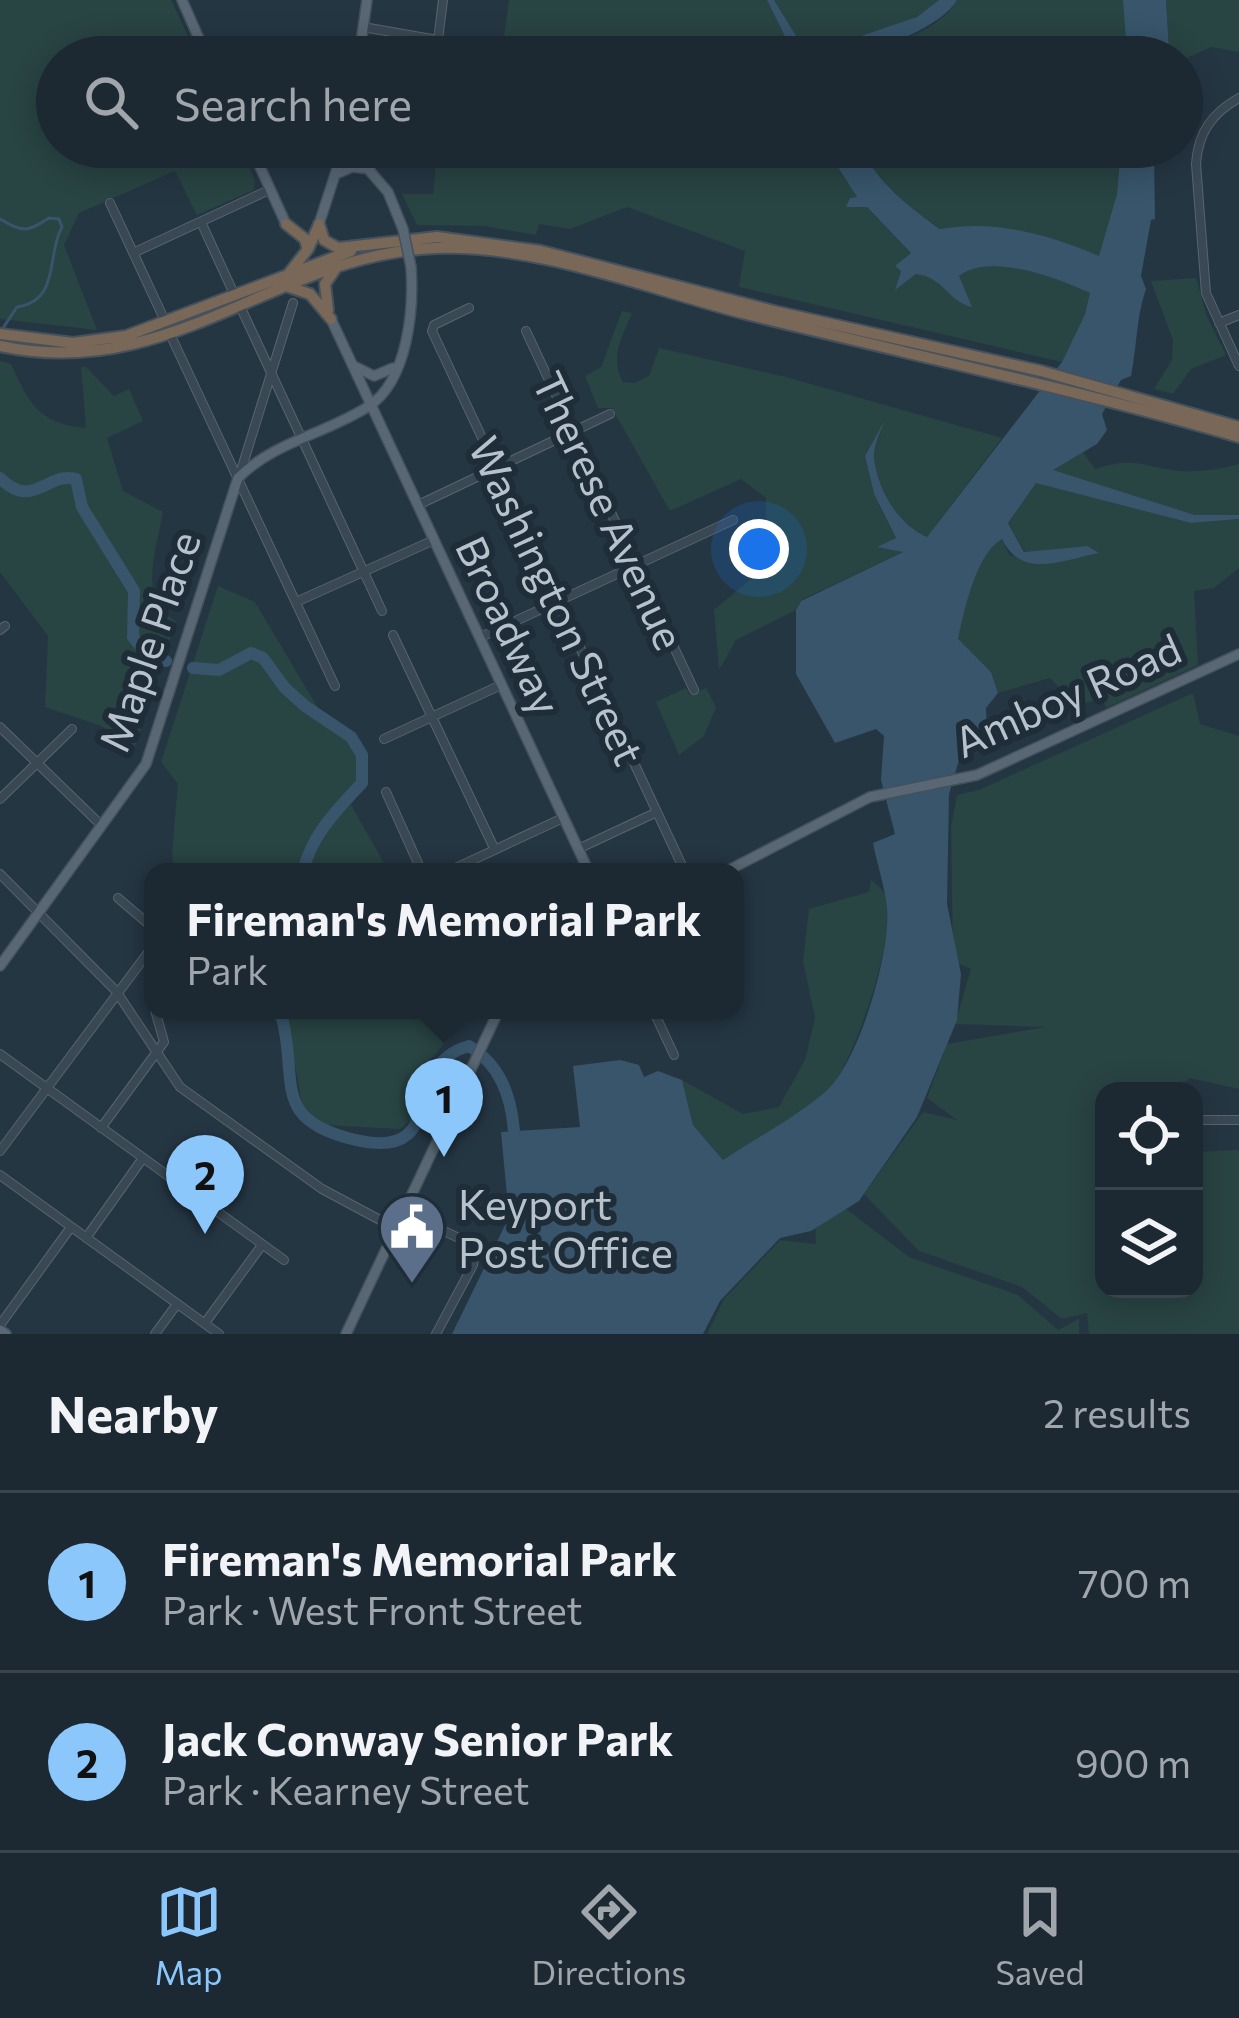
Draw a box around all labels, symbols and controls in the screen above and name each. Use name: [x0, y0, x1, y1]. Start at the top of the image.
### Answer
search box: [36, 36, 1203, 168]
icon: search: [78, 69, 144, 135]
text: Search here: [174, 75, 412, 130]
street label: Therese Avenue: [523, 363, 697, 657]
street label: Washington Street: [459, 428, 657, 772]
your location: [729, 519, 789, 579]
street label: Maple Place: [86, 524, 210, 758]
street label: Broadway: [446, 528, 574, 722]
street label: Amboy Road: [946, 621, 1188, 767]
popup: [144, 863, 744, 1019]
text: Fireman's Memorial Park: [187, 890, 701, 945]
text: Park: [187, 945, 268, 993]
pin: 1: [405, 1058, 483, 1157]
map controls: [1095, 1082, 1203, 1298]
button: locate: [1095, 1082, 1203, 1190]
pin: 2: [166, 1135, 244, 1234]
place label: Keyport Post Office: [458, 1177, 673, 1277]
button: layers: [1095, 1190, 1203, 1298]
public building icon: Keyport Post Office: [377, 1192, 447, 1286]
text: Nearby: [48, 1381, 218, 1444]
text: 2 results: [1043, 1388, 1191, 1436]
text: Fireman's Memorial Park: [162, 1530, 677, 1585]
text: 1: [78, 1558, 96, 1606]
text: 700 m: [1078, 1558, 1191, 1606]
text: Park · West Front Street: [162, 1585, 583, 1633]
text: Jack Conway Senior Park: [162, 1710, 673, 1765]
text: 2: [76, 1738, 98, 1786]
text: 900 m: [1075, 1738, 1191, 1786]
text: Park · Kearney Street: [162, 1765, 529, 1813]
tab: Map: [155, 1879, 223, 1992]
tab: Directions: [532, 1879, 686, 1992]
tab: Saved: [995, 1879, 1084, 1992]

